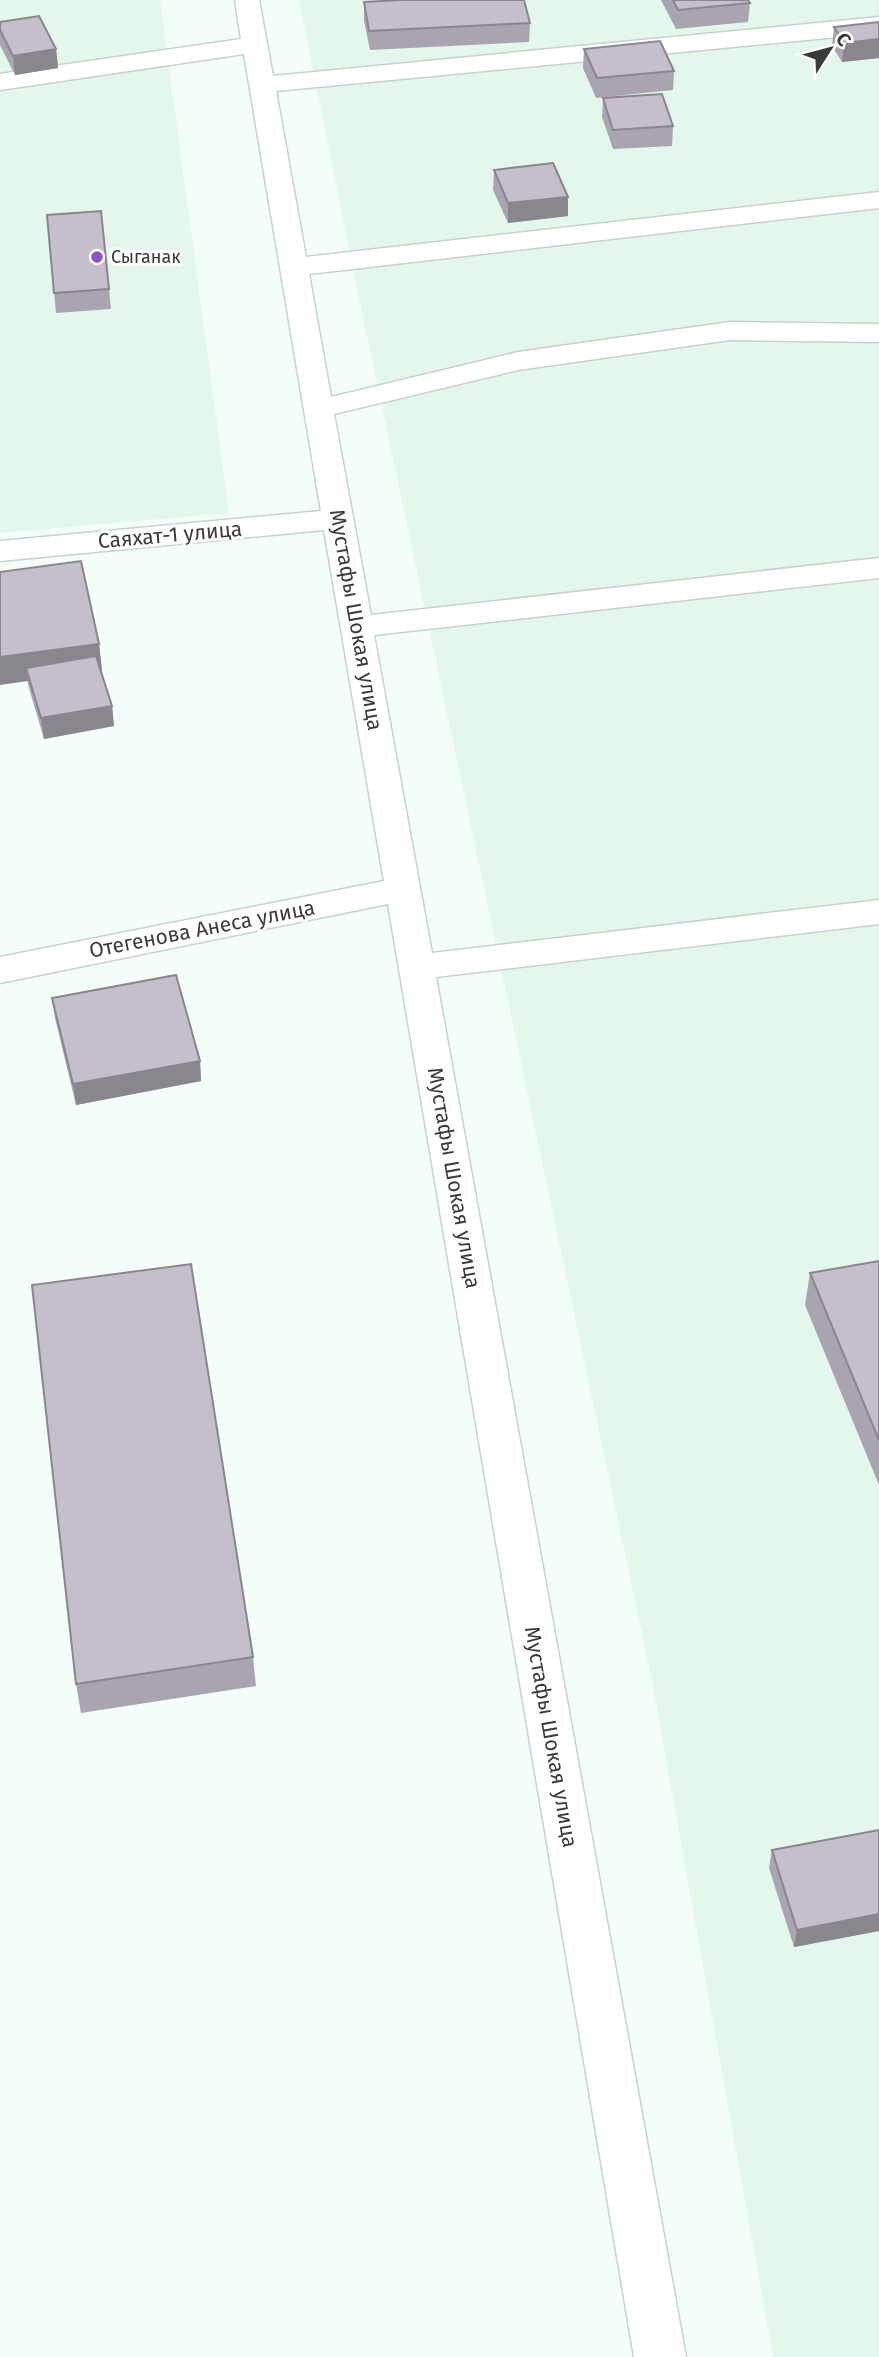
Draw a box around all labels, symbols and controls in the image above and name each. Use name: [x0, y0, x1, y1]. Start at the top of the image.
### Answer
north arrow: [795, 14, 865, 84]
text: С: [831, 28, 856, 51]
place label: Сыганак: [111, 246, 181, 268]
marker: Сыганак: [89, 249, 105, 265]
street label: Мустафы Шокая улица: [324, 507, 388, 733]
street label: Саяхат-1 улица: [97, 516, 243, 554]
street label: Отегенова Анеса улица: [87, 894, 317, 964]
street label: Мустафы Шокая улица: [422, 1065, 486, 1291]
street label: Мустафы Шокая улица: [519, 1624, 583, 1850]

